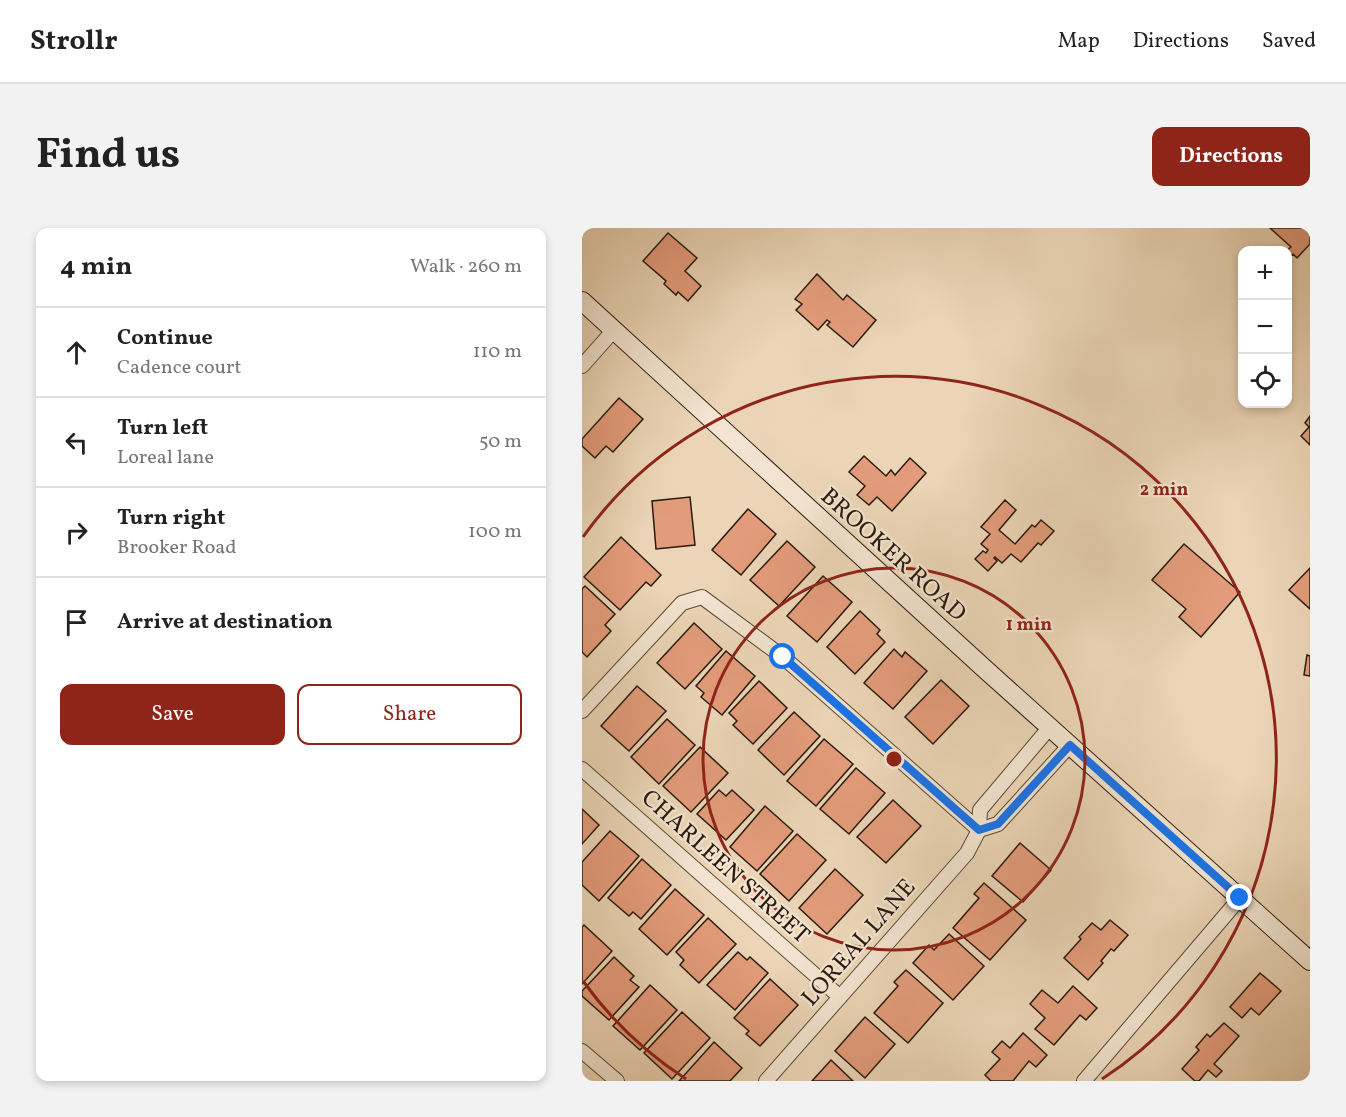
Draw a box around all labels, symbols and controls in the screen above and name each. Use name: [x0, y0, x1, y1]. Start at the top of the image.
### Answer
text: Strollr: [30, 22, 118, 61]
text: Map: [1058, 27, 1100, 56]
text: Directions: [1133, 27, 1229, 56]
text: Saved: [1262, 27, 1316, 56]
text: Find us: [36, 127, 180, 186]
button: Directions: [1152, 127, 1310, 186]
map controls: [1238, 246, 1292, 408]
button: +: [1238, 246, 1292, 300]
text: 4 min: [60, 249, 132, 285]
text: Walk · 260 m: [410, 253, 522, 281]
button: −: [1238, 300, 1292, 354]
text: Continue: [117, 323, 213, 354]
icon: ahead: [60, 336, 93, 369]
text: 110 m: [473, 338, 522, 366]
text: Cadence court: [117, 354, 241, 382]
button: locate: [1238, 354, 1292, 408]
text: Turn left: [117, 413, 208, 444]
icon: left: [60, 426, 93, 459]
text: 50 m: [479, 428, 522, 456]
text: Loreal lane: [117, 444, 214, 472]
text: 2 min: [1140, 478, 1188, 503]
street label: BROOKER ROAD: [812, 481, 973, 630]
text: Turn right: [117, 503, 225, 534]
icon: right: [60, 516, 93, 549]
text: 100 m: [468, 518, 522, 546]
text: Brooker Road: [117, 534, 237, 562]
icon: arrive: [60, 606, 93, 639]
text: Arrive at destination: [117, 607, 333, 638]
text: 1 min: [1006, 613, 1052, 638]
route start: [769, 643, 795, 669]
button: Save: [60, 684, 285, 745]
button: Share: [297, 684, 522, 745]
centre of rings: [884, 749, 904, 769]
street label: CHARLEEN STREET: [633, 782, 816, 953]
street label: LOREAL LANE: [794, 872, 925, 1015]
route end: [1226, 884, 1252, 910]

